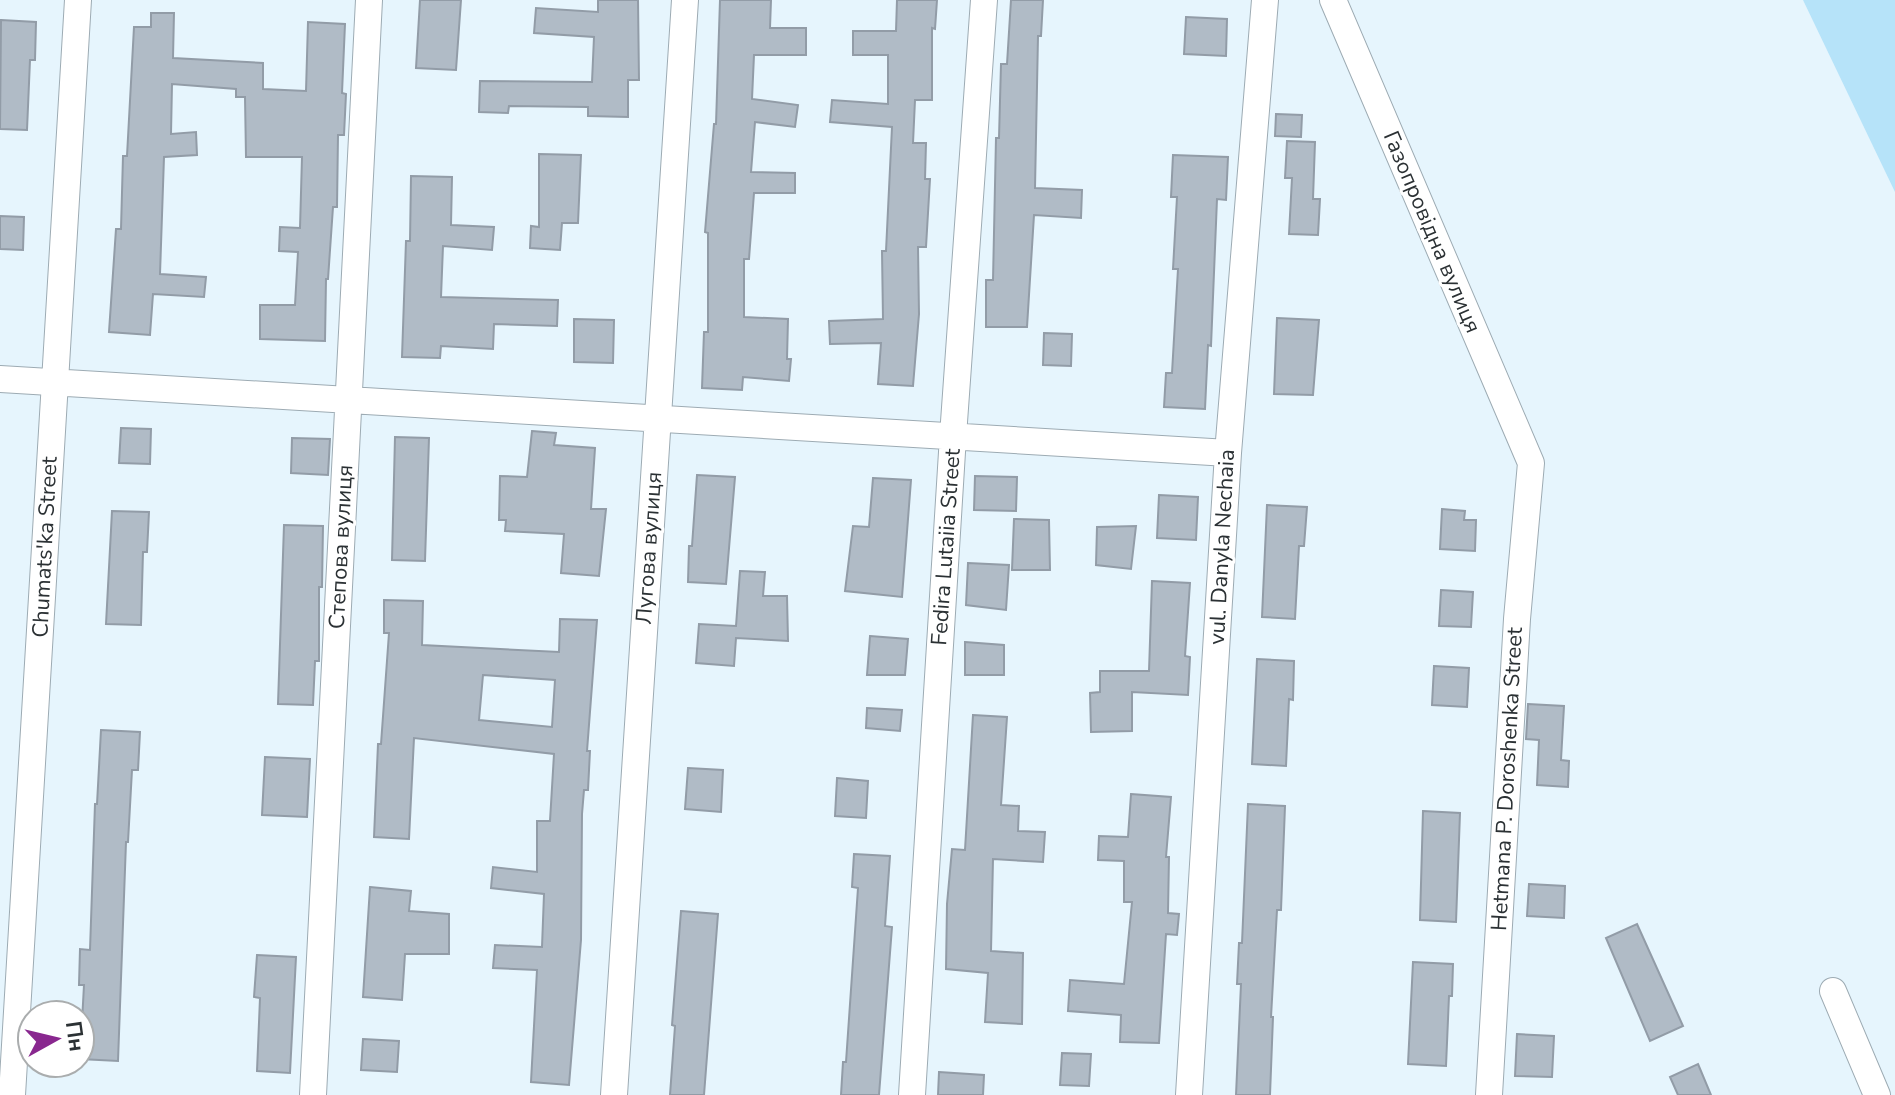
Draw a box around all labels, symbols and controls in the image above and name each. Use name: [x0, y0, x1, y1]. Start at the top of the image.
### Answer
street label: Газопровідна вулиця: [1376, 126, 1488, 338]
street label: Fedira Lutaiia Street: [924, 447, 968, 646]
street label: vul. Danyla Nechaia: [1202, 449, 1242, 645]
street label: Chumats'ka Street: [25, 455, 65, 638]
street label: Степова вулиця: [322, 464, 360, 630]
street label: Лугова вулиця: [629, 471, 669, 625]
street label: Hetmana P. Doroshenka Street: [1484, 626, 1530, 932]
north arrow: [16, 999, 96, 1079]
text: Пн: [58, 1019, 92, 1053]

